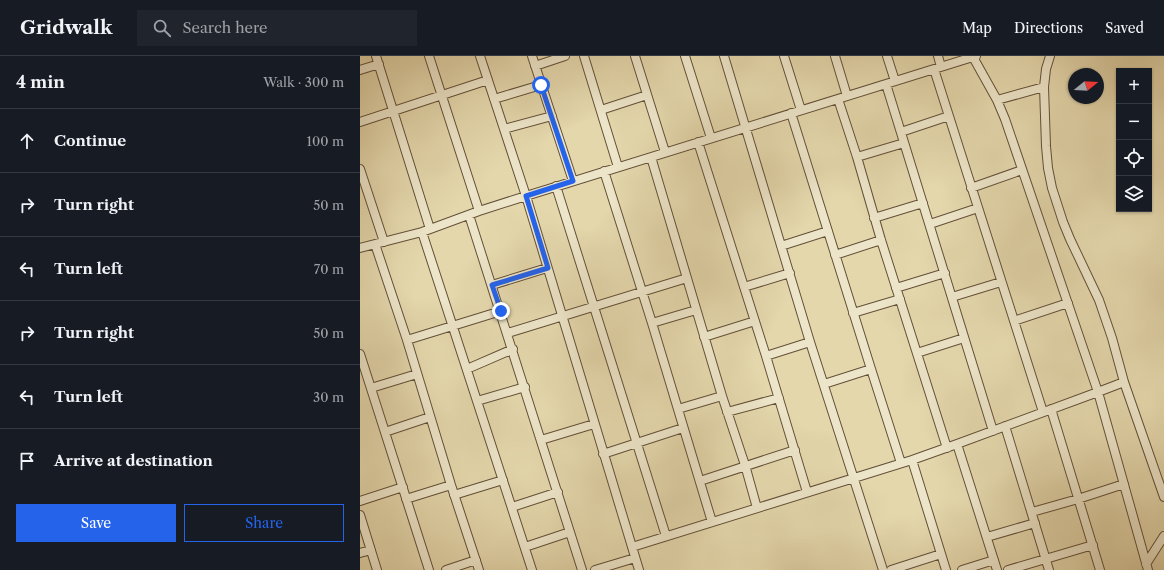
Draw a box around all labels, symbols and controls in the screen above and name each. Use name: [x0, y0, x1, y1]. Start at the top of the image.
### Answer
search box: [137, 10, 417, 46]
text: Gridwalk: [20, 16, 113, 39]
icon: search: [151, 17, 173, 39]
text: Search here: [183, 18, 268, 37]
text: Map: [962, 19, 992, 37]
text: Directions: [1014, 19, 1083, 37]
text: Saved: [1105, 19, 1144, 37]
north arrow: [1068, 68, 1104, 104]
map controls: [1116, 68, 1152, 212]
button: +: [1116, 68, 1152, 104]
text: 4 min: [16, 72, 65, 92]
text: Walk · 300 m: [263, 74, 344, 90]
route start: [532, 76, 550, 94]
button: −: [1116, 104, 1152, 140]
icon: ahead: [16, 130, 38, 152]
text: Continue: [54, 131, 126, 150]
text: 100 m: [306, 133, 344, 149]
button: locate: [1116, 140, 1152, 176]
button: layers: [1116, 176, 1152, 212]
icon: right: [16, 194, 38, 216]
text: Turn right: [54, 195, 134, 214]
text: 50 m: [313, 197, 344, 213]
icon: left: [16, 258, 38, 280]
text: Turn left: [54, 259, 123, 278]
text: 70 m: [314, 261, 344, 277]
route end: [492, 302, 510, 320]
icon: right: [16, 322, 38, 344]
text: Turn right: [54, 323, 134, 342]
text: 50 m: [313, 325, 344, 341]
icon: left: [16, 386, 38, 408]
text: Turn left: [54, 387, 123, 406]
text: 30 m: [313, 389, 344, 405]
icon: arrive: [16, 450, 38, 472]
text: Arrive at destination: [54, 451, 213, 470]
button: Save: [16, 504, 176, 542]
button: Share: [184, 504, 344, 542]

